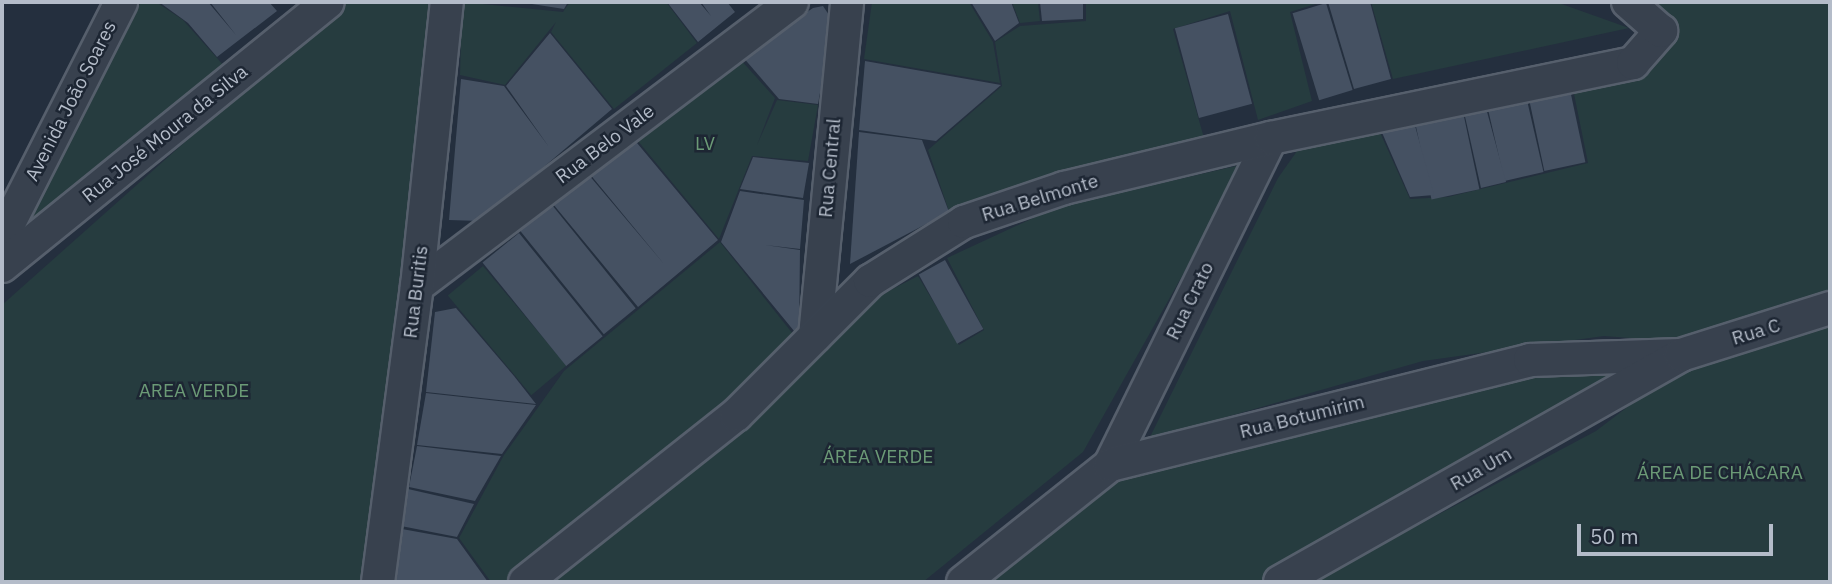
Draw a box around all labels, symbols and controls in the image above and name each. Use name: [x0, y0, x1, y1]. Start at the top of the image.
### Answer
street label: Avenida João Soares: [21, 17, 121, 185]
street label: Rua José Moura da Silva: [78, 60, 252, 208]
street label: Rua Belo Vale: [551, 100, 659, 188]
street label: Rua Central: [814, 117, 846, 219]
park label: LV: [695, 133, 715, 155]
street label: Rua Belmonte: [979, 169, 1101, 227]
street label: Rua Buritis: [399, 244, 433, 340]
street label: Rua Crato: [1161, 258, 1219, 344]
street label: Rua C: [1729, 314, 1783, 350]
park label: AREA VERDE: [139, 380, 249, 402]
street label: Rua Botumirim: [1237, 390, 1367, 444]
street label: Rua Um: [1446, 442, 1516, 496]
park label: ÁREA VERDE: [823, 446, 933, 468]
park label: ÁREA DE CHÁCARA: [1637, 462, 1803, 484]
scale bar: [1580, 510, 1776, 554]
text: 50 m: [1590, 522, 1639, 550]

